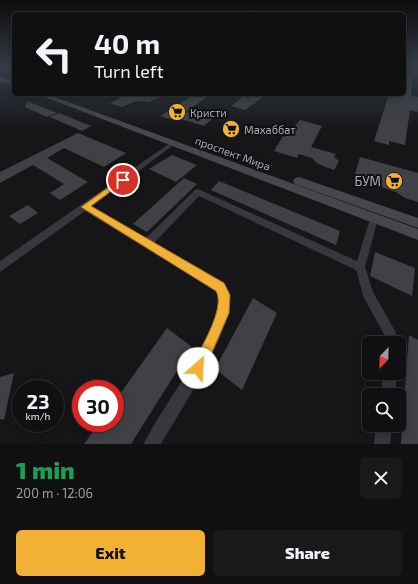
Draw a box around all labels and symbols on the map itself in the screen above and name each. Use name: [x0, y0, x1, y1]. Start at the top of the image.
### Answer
supermarket icon: Кристи: [167, 102, 187, 122]
place label: Кристи: [190, 106, 227, 119]
supermarket icon: Махаббат: [221, 119, 241, 139]
place label: Махаббат: [244, 123, 296, 136]
street label: проспект Мира: [194, 133, 272, 173]
pin: [106, 163, 140, 197]
supermarket icon: БУМ: [384, 171, 404, 191]
place label: БУМ: [354, 173, 381, 189]
north arrow: [362, 336, 406, 380]
position arrow: [177, 347, 219, 389]
speed limit sign: 30: [72, 380, 124, 432]

